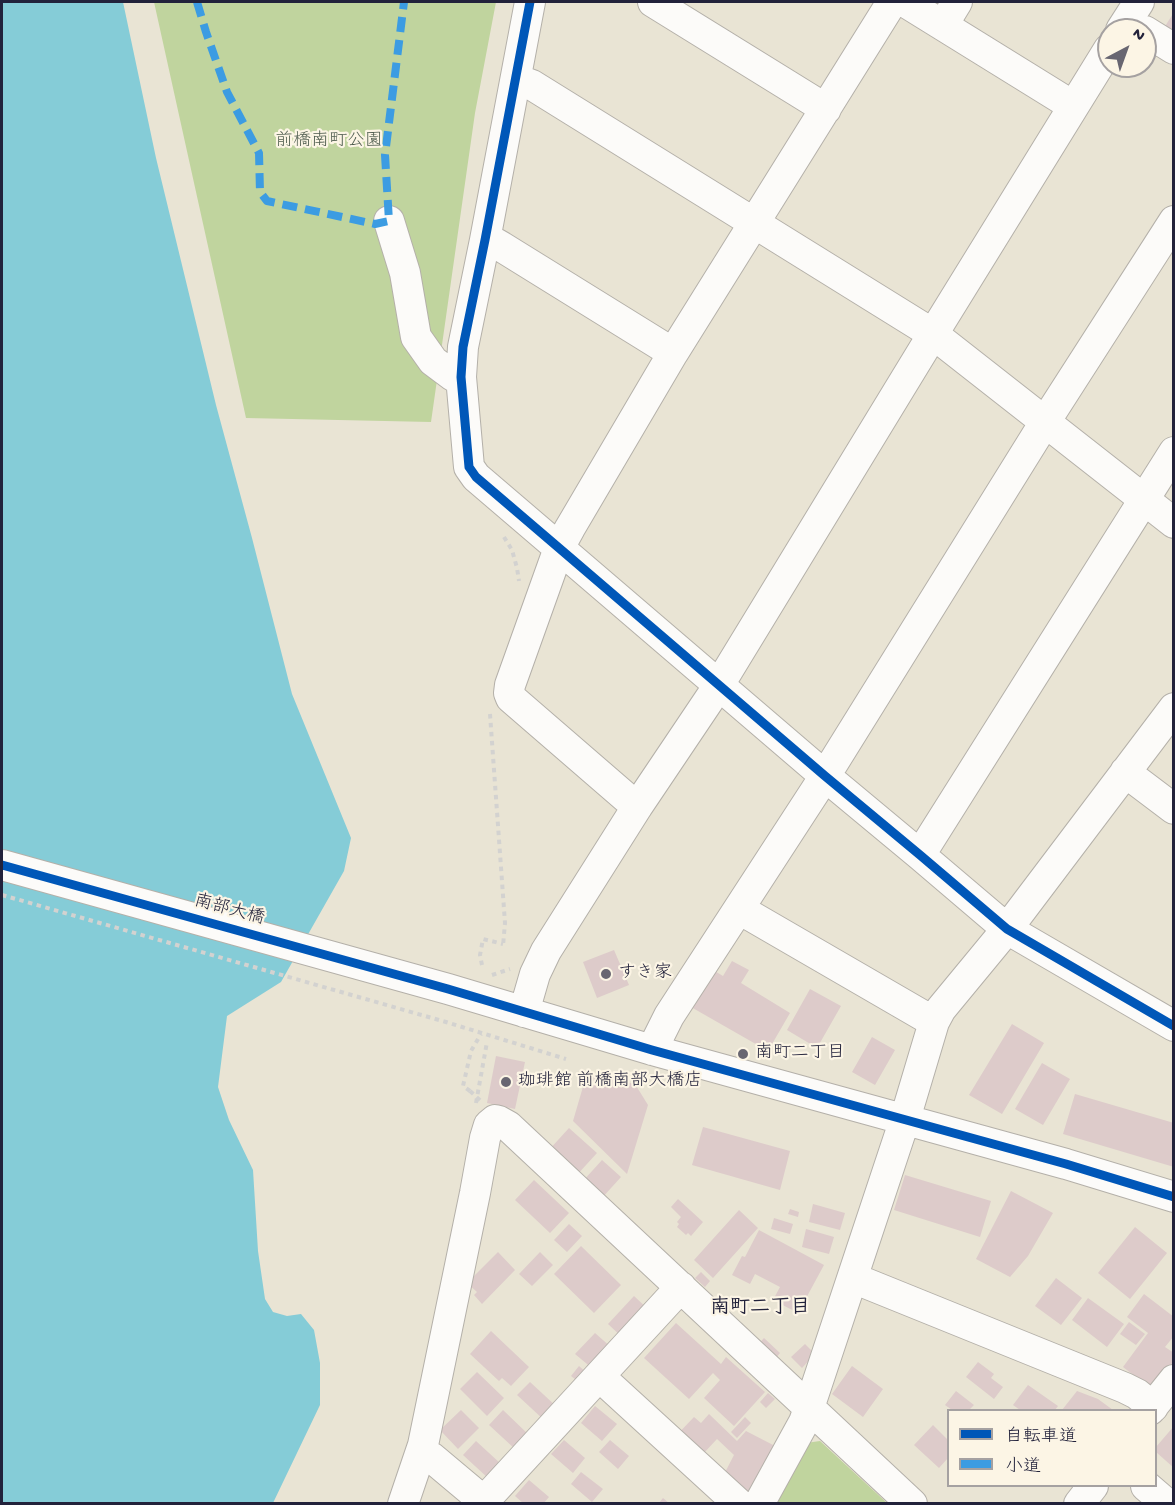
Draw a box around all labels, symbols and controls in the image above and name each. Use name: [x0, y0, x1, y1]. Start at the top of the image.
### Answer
north arrow: [1097, 18, 1157, 78]
text: N: [1128, 25, 1148, 46]
park label: 前橋南町公園: [275, 131, 383, 153]
street label: 南部大橋: [191, 891, 267, 931]
place label: すき家: [618, 963, 672, 985]
marker: すき家: [599, 967, 613, 981]
place label: 南町二丁目: [755, 1043, 845, 1065]
marker: 南町二丁目: [736, 1047, 750, 1061]
place label: 珈琲館 前橋南部大橋店: [518, 1071, 702, 1093]
marker: 珈琲館 前橋南部大橋店: [499, 1075, 513, 1089]
district label: 南町二丁目: [710, 1297, 810, 1321]
legend: [947, 1409, 1157, 1487]
text: 自転車道: [1005, 1427, 1077, 1448]
text: 小道: [1005, 1457, 1041, 1478]

